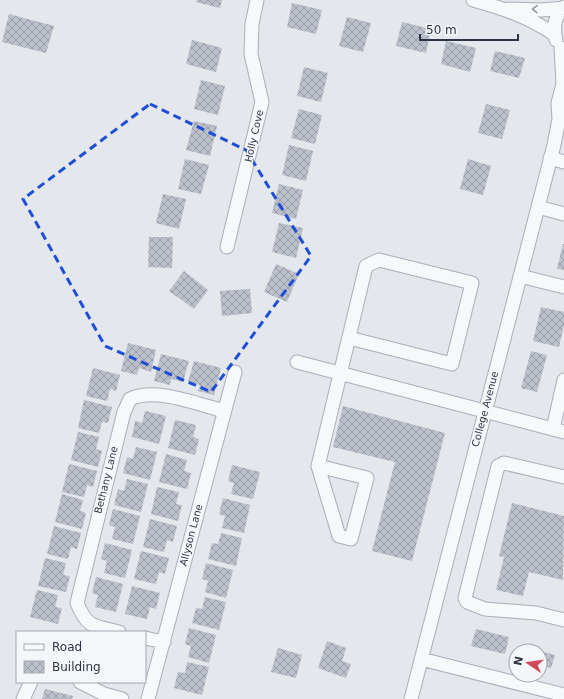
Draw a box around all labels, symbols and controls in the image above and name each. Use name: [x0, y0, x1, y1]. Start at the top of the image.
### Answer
one-way arrow: [532, 5, 538, 14]
scale bar: [420, 16, 518, 42]
text: 50 m: [426, 23, 457, 37]
street label: Holly Cove: [243, 109, 265, 163]
street label: College Avenue: [470, 370, 500, 448]
street label: Bethany Lane: [92, 445, 120, 515]
street label: Allyson Lane: [177, 503, 205, 567]
legend: [16, 631, 146, 683]
text: Road: [52, 640, 82, 654]
north arrow: [508, 643, 548, 683]
text: N: [511, 655, 526, 667]
text: Building: [52, 660, 101, 674]

